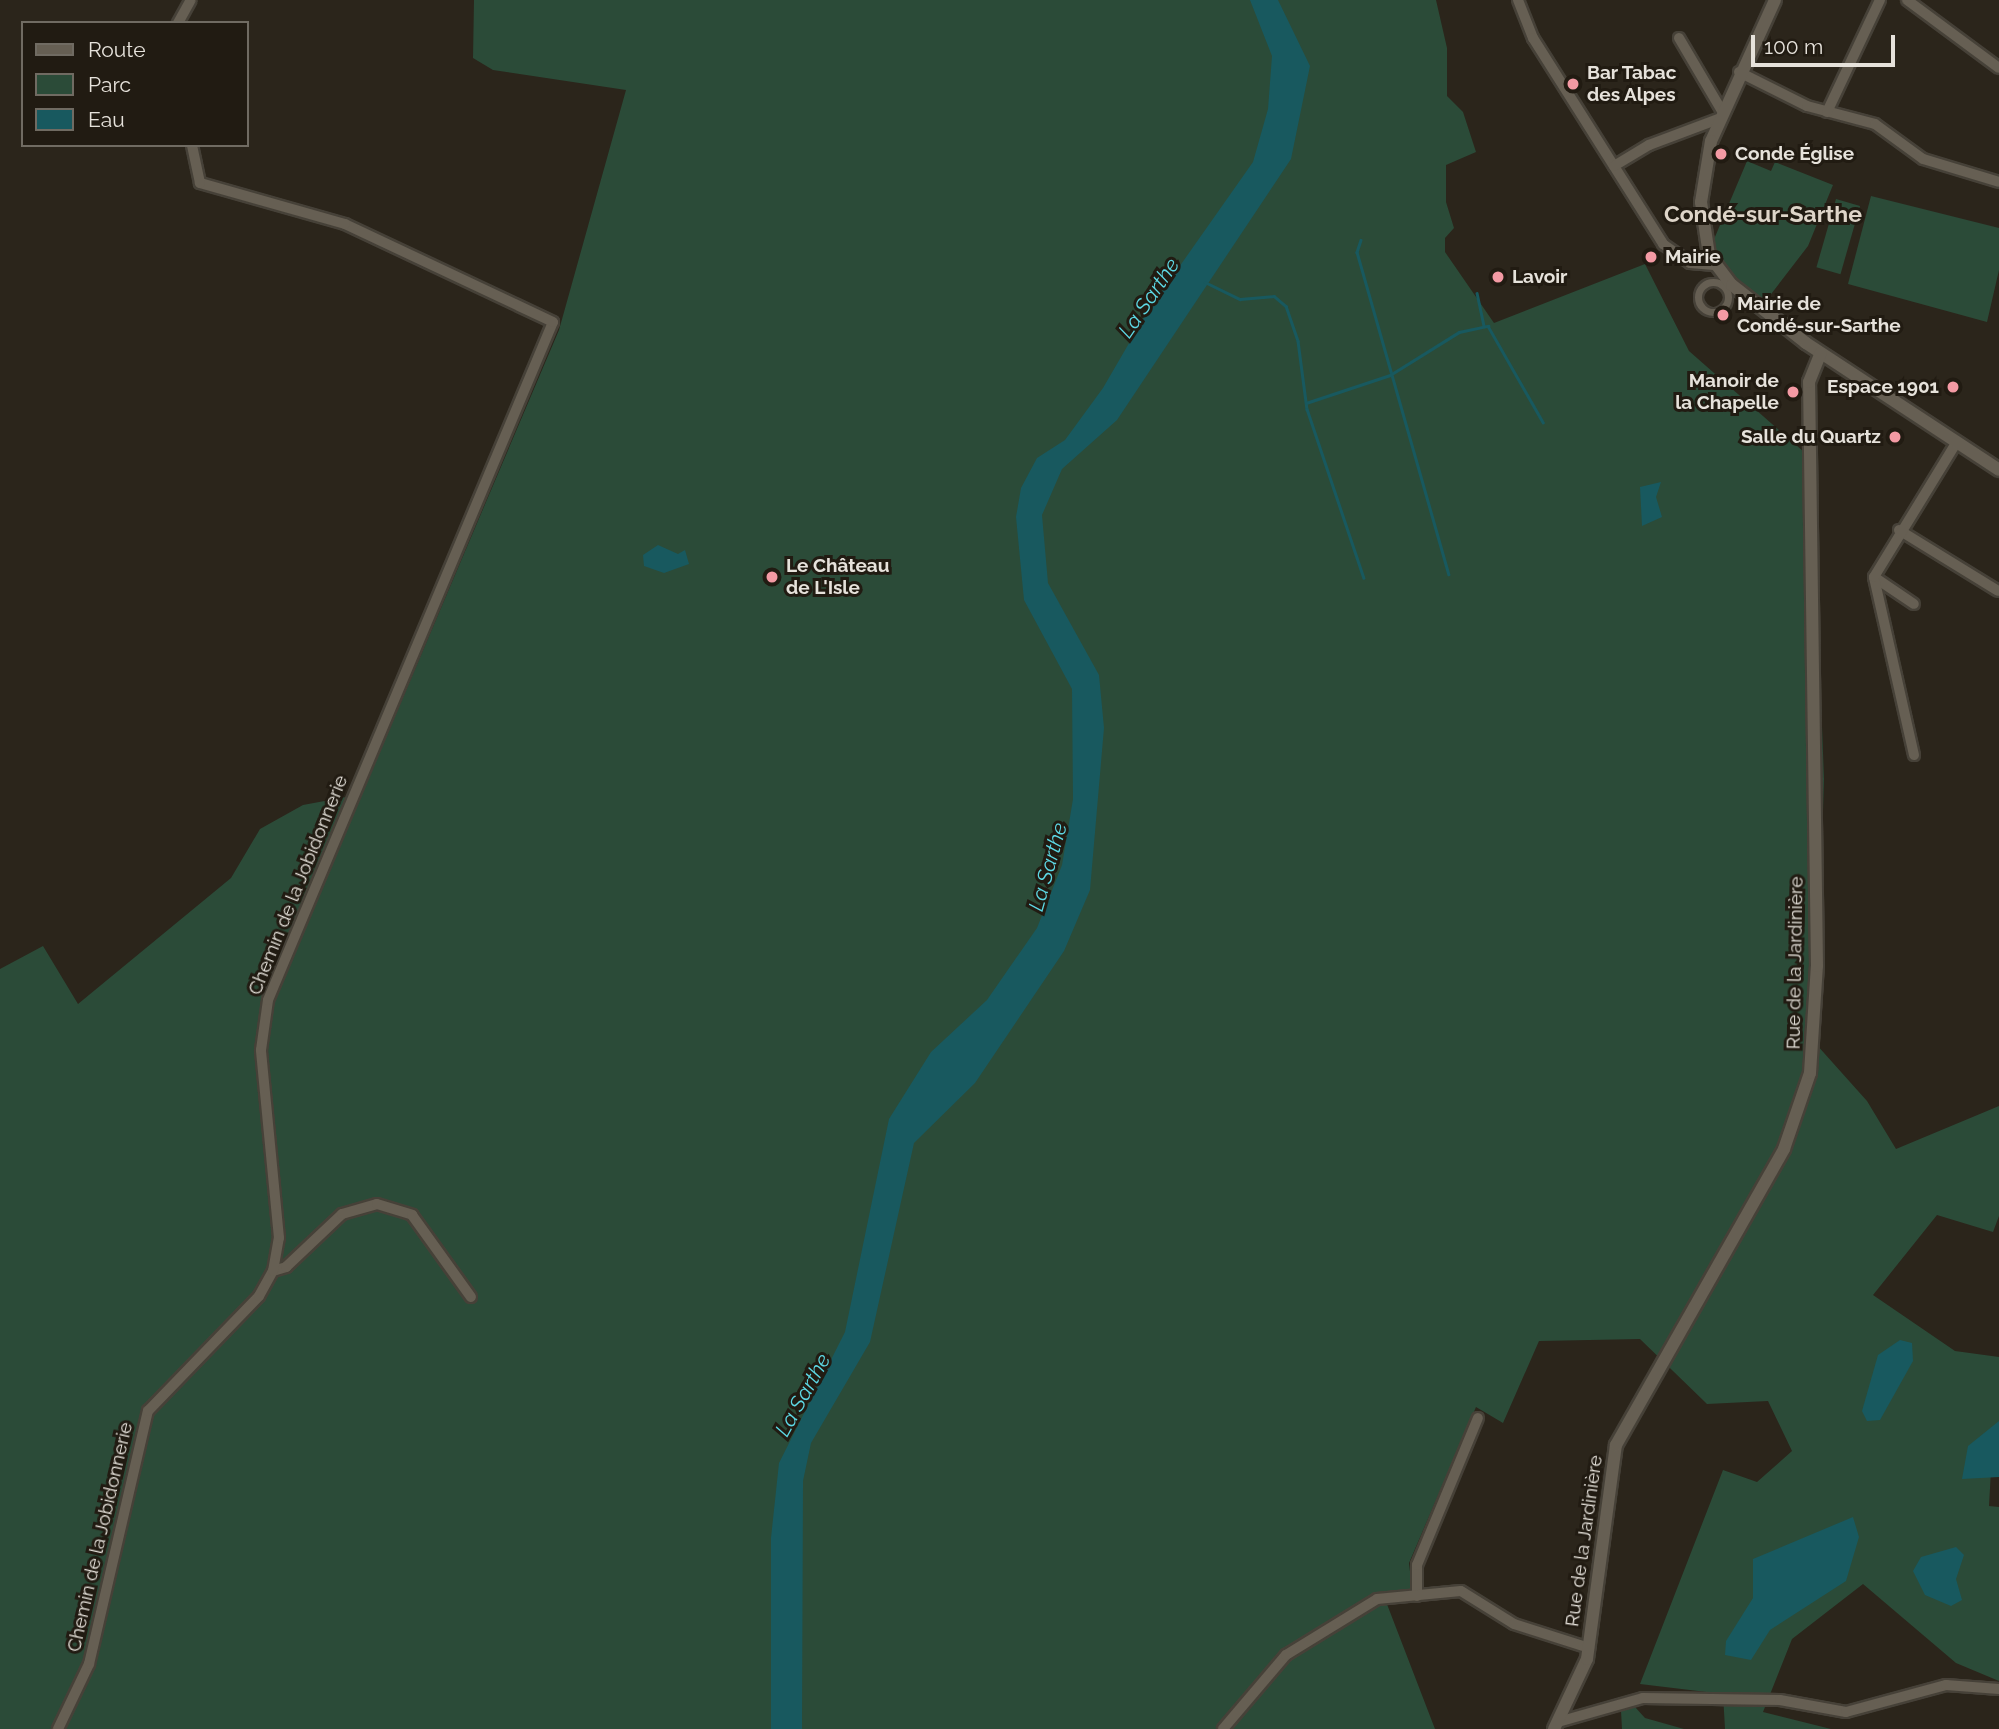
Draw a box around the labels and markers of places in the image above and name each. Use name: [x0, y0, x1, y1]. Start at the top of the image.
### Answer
place label: Bar Tabac des Alpes: [1587, 62, 1677, 106]
marker: Bar Tabac des Alpes: [1565, 76, 1581, 92]
place label: Conde Église: [1735, 143, 1854, 165]
marker: Conde Église: [1713, 146, 1729, 162]
place label: Mairie: [1665, 246, 1721, 268]
marker: Mairie: [1643, 249, 1659, 265]
place label: Lavoir: [1512, 266, 1567, 288]
marker: Lavoir: [1490, 269, 1506, 285]
place label: Mairie de Condé-sur-Sarthe: [1737, 293, 1901, 337]
marker: Mairie de Condé-sur-Sarthe: [1715, 307, 1731, 323]
place label: Manoir de la Chapelle: [1675, 370, 1779, 414]
place label: Espace 1901: [1827, 376, 1939, 398]
marker: Espace 1901: [1945, 379, 1961, 395]
marker: Manoir de la Chapelle: [1785, 384, 1801, 400]
place label: Salle du Quartz: [1741, 426, 1881, 448]
marker: Salle du Quartz: [1887, 429, 1903, 445]
place label: Le Château de L'Isle: [786, 555, 889, 599]
marker: Le Château de L'Isle: [764, 569, 780, 585]

